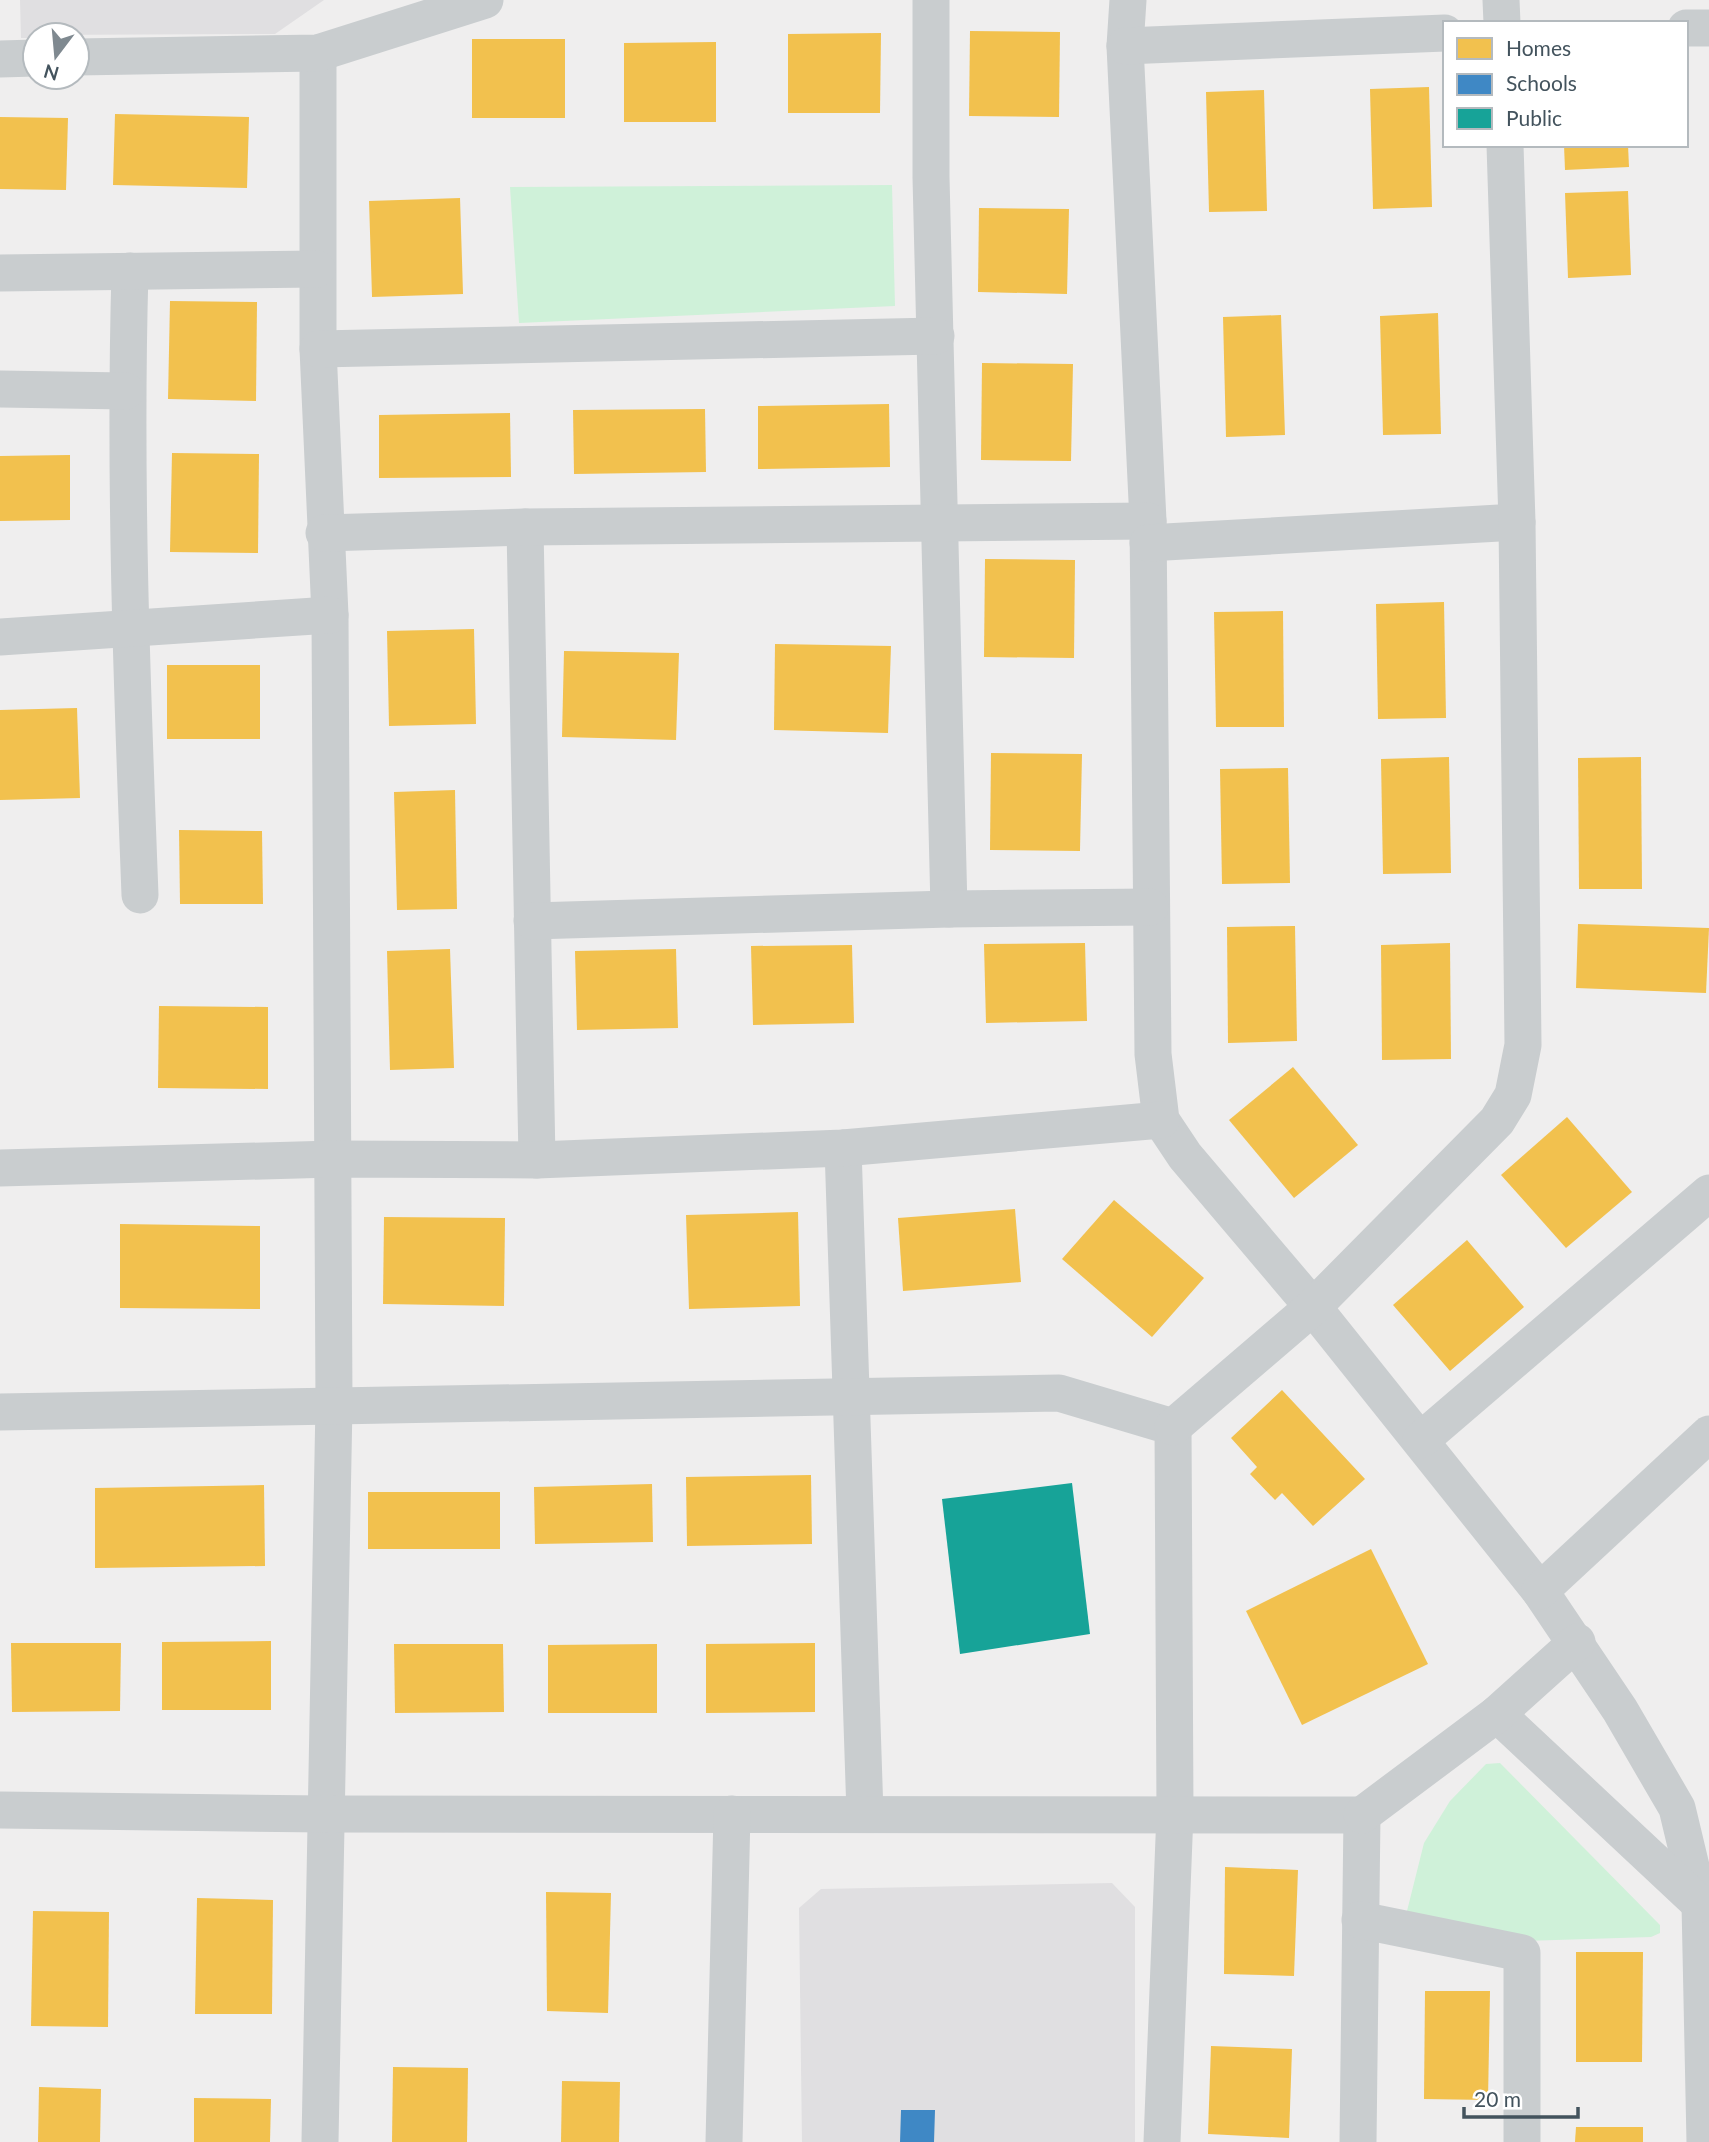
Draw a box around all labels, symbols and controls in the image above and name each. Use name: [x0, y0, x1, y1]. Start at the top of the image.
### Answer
north arrow: [21, 21, 91, 91]
legend: [1443, 21, 1688, 147]
text: Homes: [1506, 35, 1571, 60]
text: N: [41, 60, 61, 86]
text: Schools: [1506, 70, 1577, 95]
text: Public: [1506, 105, 1562, 130]
scale bar: [1464, 2076, 1578, 2120]
text: 20 m: [1474, 2086, 1521, 2111]

